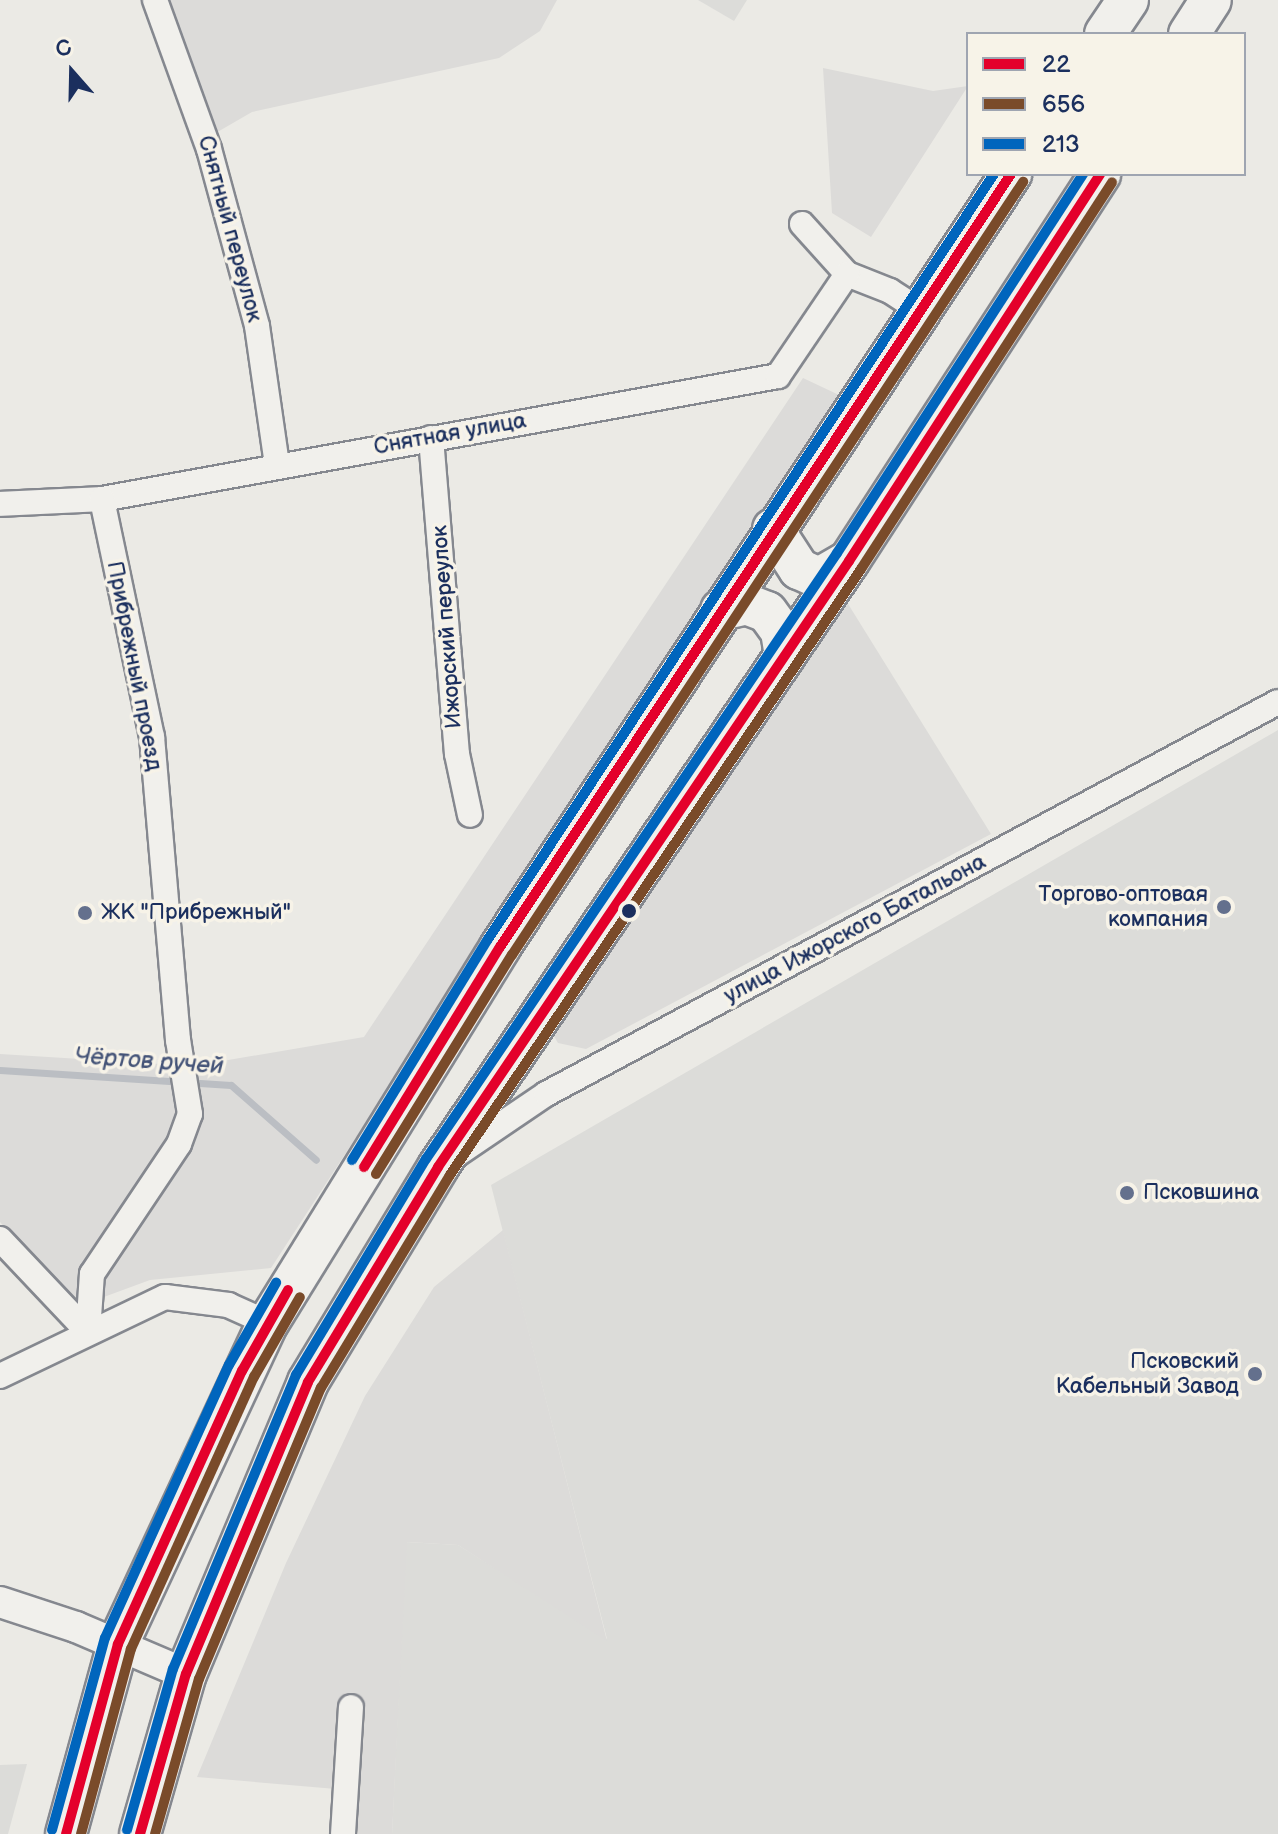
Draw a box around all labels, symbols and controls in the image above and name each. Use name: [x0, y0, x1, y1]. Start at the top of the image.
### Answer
north arrow: [32, 32, 112, 112]
legend: [966, 32, 1246, 176]
text: С: [52, 34, 75, 64]
text: 22: [1042, 50, 1070, 79]
text: 656: [1042, 90, 1085, 119]
text: 213: [1042, 130, 1080, 159]
street label: Снятный переулок: [192, 133, 268, 325]
street label: Снятная улица: [372, 408, 528, 460]
street label: Ижорский переулок: [427, 524, 467, 730]
street label: Прибрежный проезд: [101, 559, 167, 773]
street label: улица Ижорского Батальона: [720, 849, 990, 1009]
place label: Торгово-оптовая компания: [1039, 881, 1208, 932]
marker: Торгово-оптовая компания: [1215, 898, 1233, 916]
place label: ЖК "Прибрежный": [101, 900, 291, 926]
unlabelled marker: [621, 903, 637, 919]
marker: ЖК "Прибрежный": [76, 904, 94, 922]
water label: Чёртов ручей: [73, 1041, 225, 1081]
place label: Псковшина: [1143, 1180, 1259, 1206]
marker: Псковшина: [1118, 1184, 1136, 1202]
place label: Псковский Кабельный Завод: [1056, 1348, 1239, 1400]
marker: Псковский Кабельный Завод: [1246, 1365, 1264, 1383]

